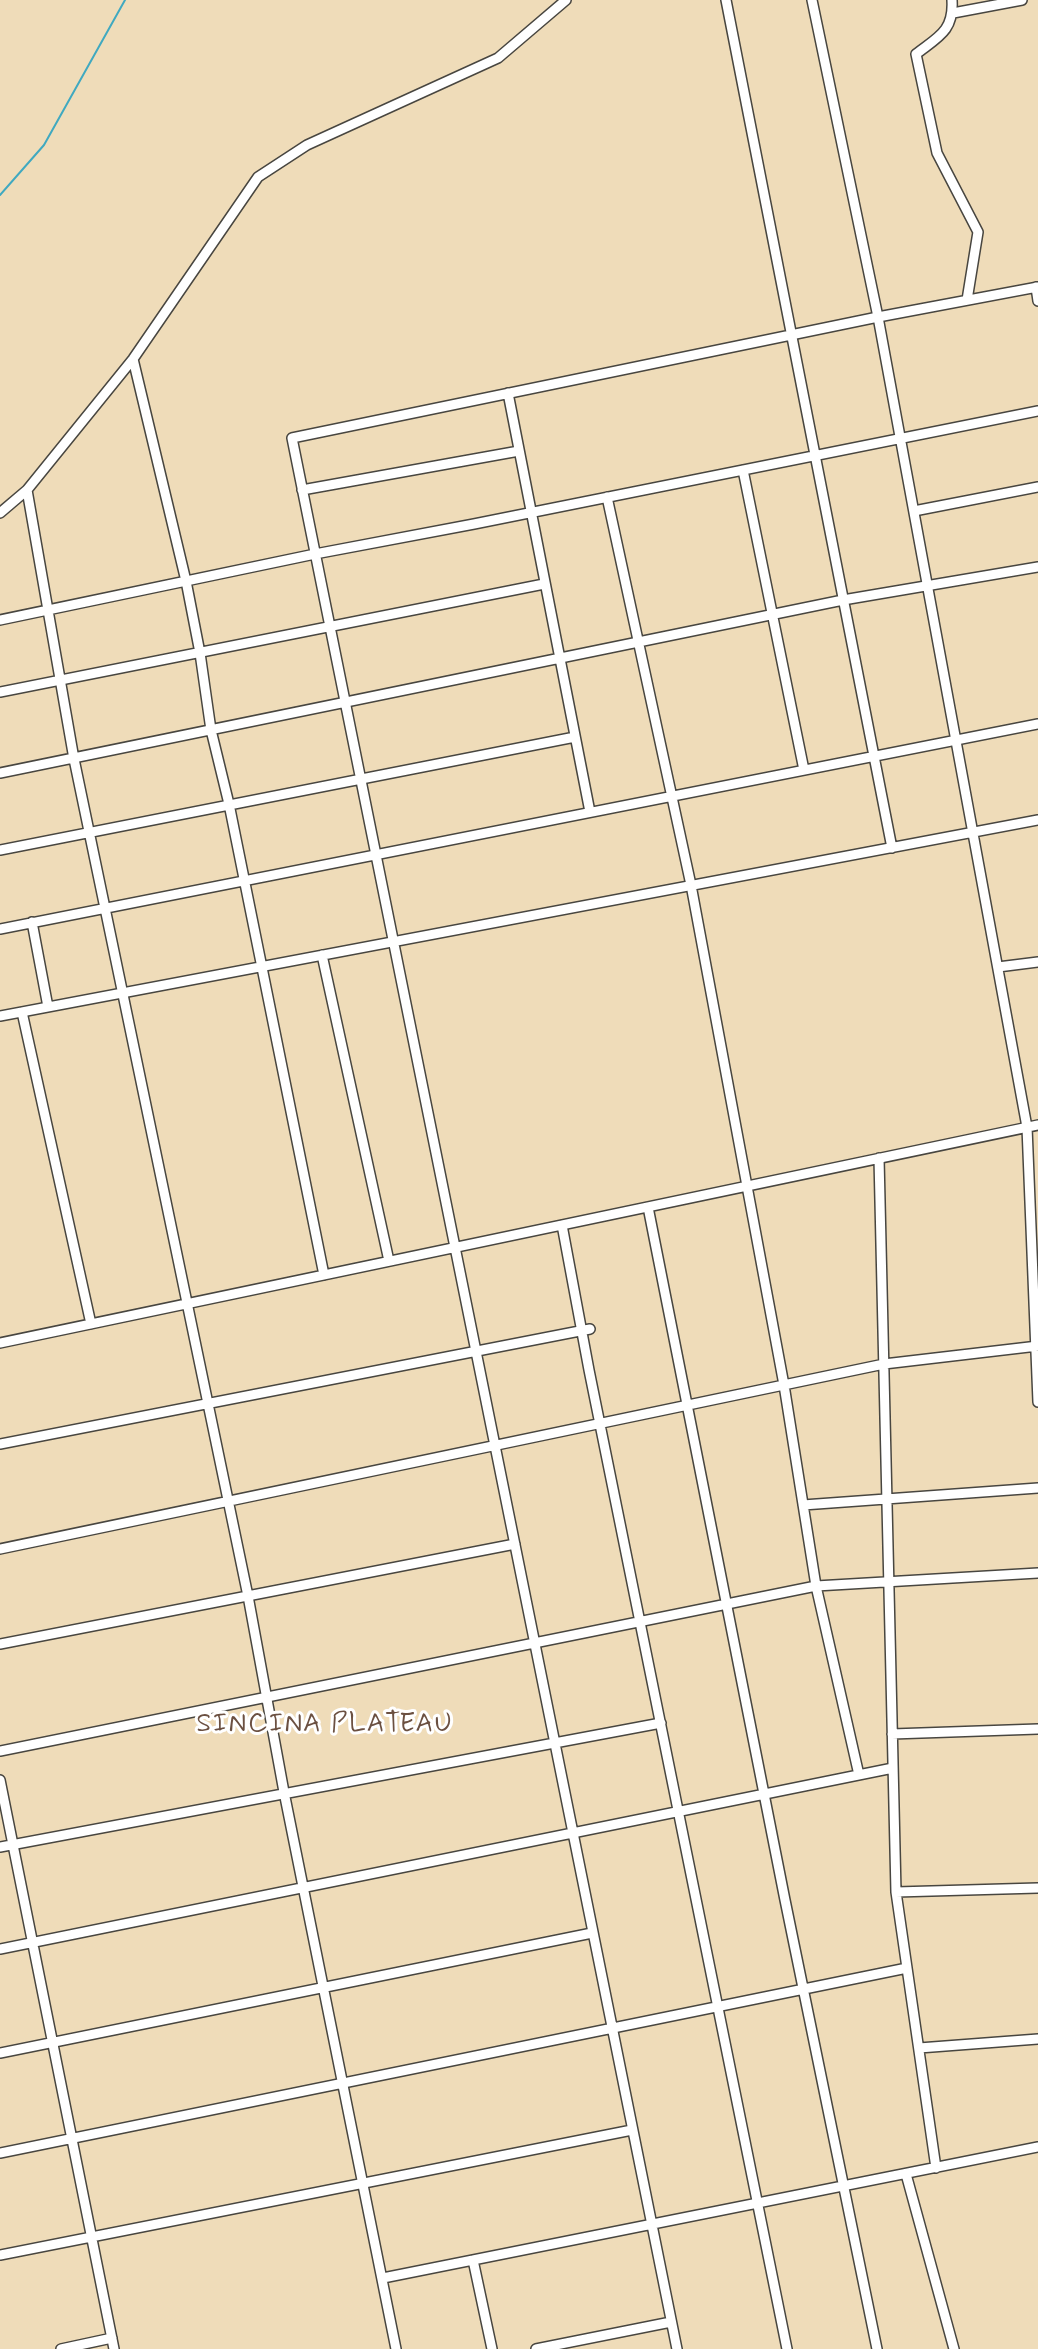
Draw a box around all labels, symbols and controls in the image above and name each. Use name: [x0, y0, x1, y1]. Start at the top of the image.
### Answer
district label: SINCINA PLATEAU: [193, 1709, 457, 1741]

